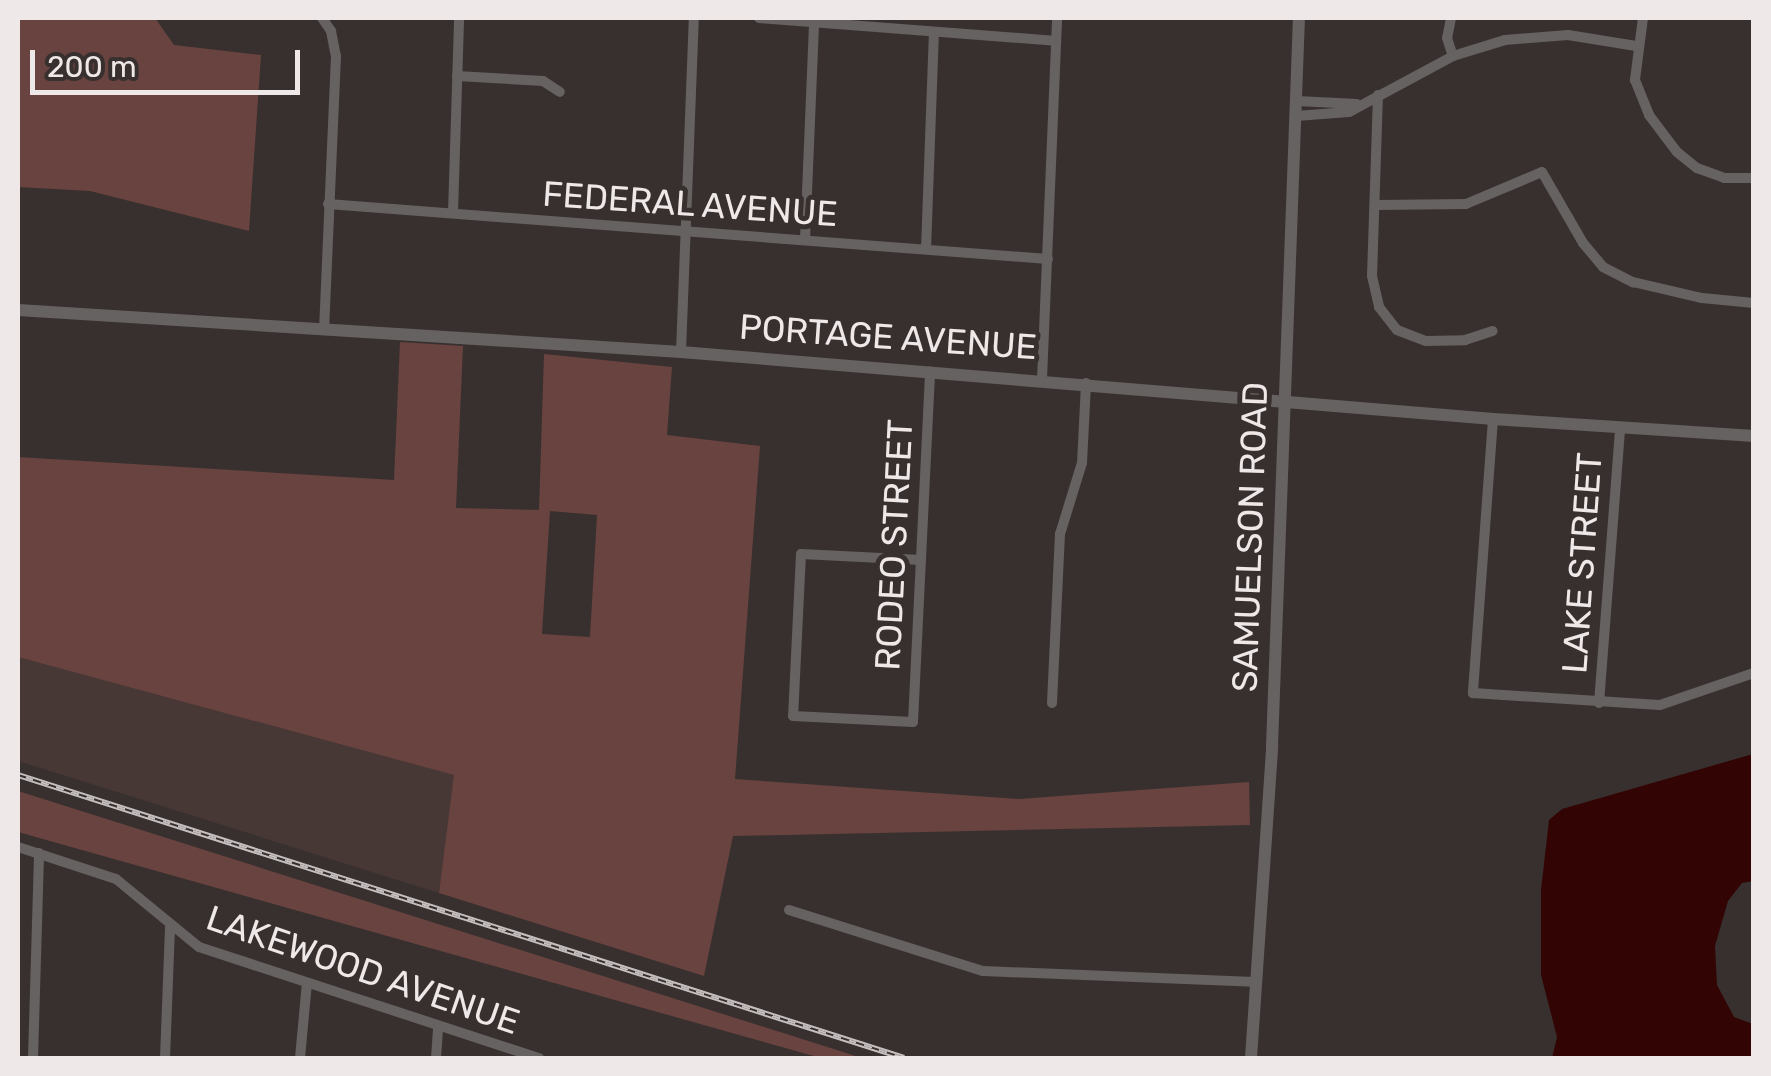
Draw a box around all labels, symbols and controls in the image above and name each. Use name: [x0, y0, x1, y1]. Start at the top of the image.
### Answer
scale bar: [35, 30, 305, 92]
text: 200 m: [47, 49, 137, 85]
street label: FEDERAL AVENUE: [540, 173, 840, 235]
street label: PORTAGE AVENUE: [737, 306, 1039, 368]
street label: SAMUELSON ROAD: [1224, 381, 1276, 693]
street label: RODEO STREET: [866, 418, 922, 672]
street label: LAKE STREET: [1553, 451, 1611, 675]
street label: LAKEWOOD AVENUE: [201, 897, 525, 1043]

